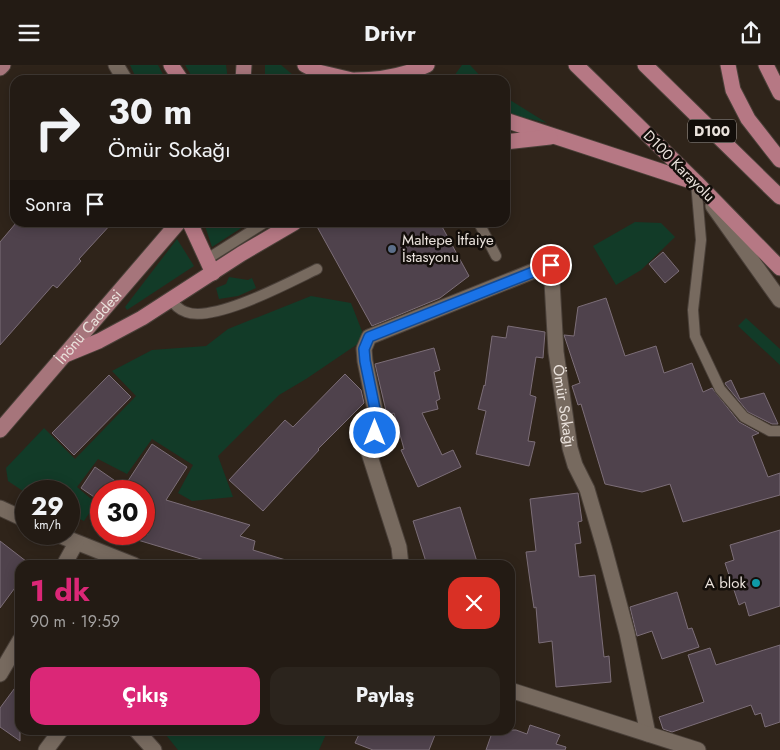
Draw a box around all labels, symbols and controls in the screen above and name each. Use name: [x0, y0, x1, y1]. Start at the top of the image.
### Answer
text: Drivr: [364, 17, 416, 49]
icon: menu: [15, 19, 43, 47]
icon: share: [737, 19, 765, 47]
text: 30 m: [108, 87, 192, 137]
icon: right: [25, 95, 90, 160]
road number: D100: [688, 119, 736, 143]
street label: D100 Karayolu: [638, 125, 720, 207]
text: Ömür Sokağı: [108, 133, 231, 165]
icon: arrive: [81, 190, 109, 218]
text: Sonra: [25, 191, 71, 218]
place label: Maltepe İtfaiye İstasyonu: [402, 229, 494, 268]
marker: Maltepe İtfaiye İstasyonu: [386, 243, 398, 255]
pin: [530, 244, 572, 286]
icon: arrive: [537, 251, 565, 279]
street label: İnönü Caddesi: [50, 285, 127, 369]
street label: Ömür Sokağı: [547, 363, 581, 449]
position arrow: [348, 406, 400, 458]
speed limit sign: 30: [90, 480, 155, 545]
text: 29: [31, 488, 64, 524]
text: km/h: [34, 516, 61, 534]
text: 1 dk: [30, 569, 90, 612]
place label: A blok: [705, 572, 746, 594]
button: close: [448, 577, 500, 629]
marker: A blok: [750, 577, 762, 589]
text: 90 m · 19:59: [30, 610, 120, 633]
button: Çıkış: [30, 667, 260, 725]
button: Paylaş: [270, 667, 500, 725]

